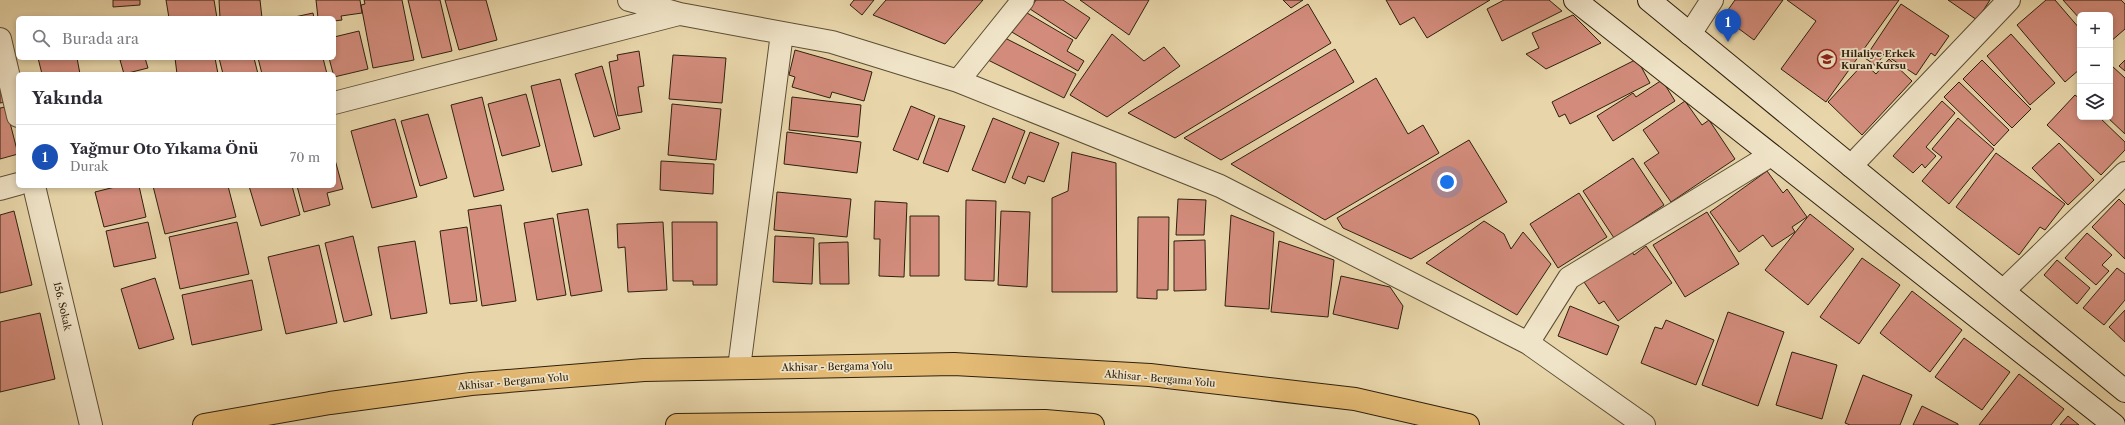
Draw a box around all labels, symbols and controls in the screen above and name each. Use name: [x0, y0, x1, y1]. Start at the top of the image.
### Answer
pin: 1: [1715, 9, 1741, 42]
map controls: [2077, 12, 2113, 120]
button: +: [2077, 12, 2113, 48]
search box: [16, 16, 336, 60]
icon: search: [30, 27, 52, 49]
text: Burada ara: [62, 29, 139, 48]
place label: Hilaliye Erkek Kuran Kursu: [1841, 47, 1916, 72]
school or university icon: Hilaliye Erkek Kuran Kursu: [1816, 48, 1838, 70]
button: −: [2077, 48, 2113, 84]
button: layers: [2077, 84, 2113, 120]
text: Yakında: [32, 88, 103, 108]
text: Yağmur Oto Yıkama Önü: [70, 139, 258, 158]
text: 1: [42, 149, 48, 165]
text: 70 m: [290, 149, 320, 165]
text: Durak: [70, 158, 108, 174]
your location: [1437, 172, 1457, 192]
street label: 156. Sokak: [51, 281, 75, 333]
street label: Akhisar - Bergama Yolu: [780, 359, 893, 374]
street label: Akhisar - Bergama Yolu: [1103, 367, 1216, 390]
street label: Akhisar - Bergama Yolu: [456, 370, 569, 393]

